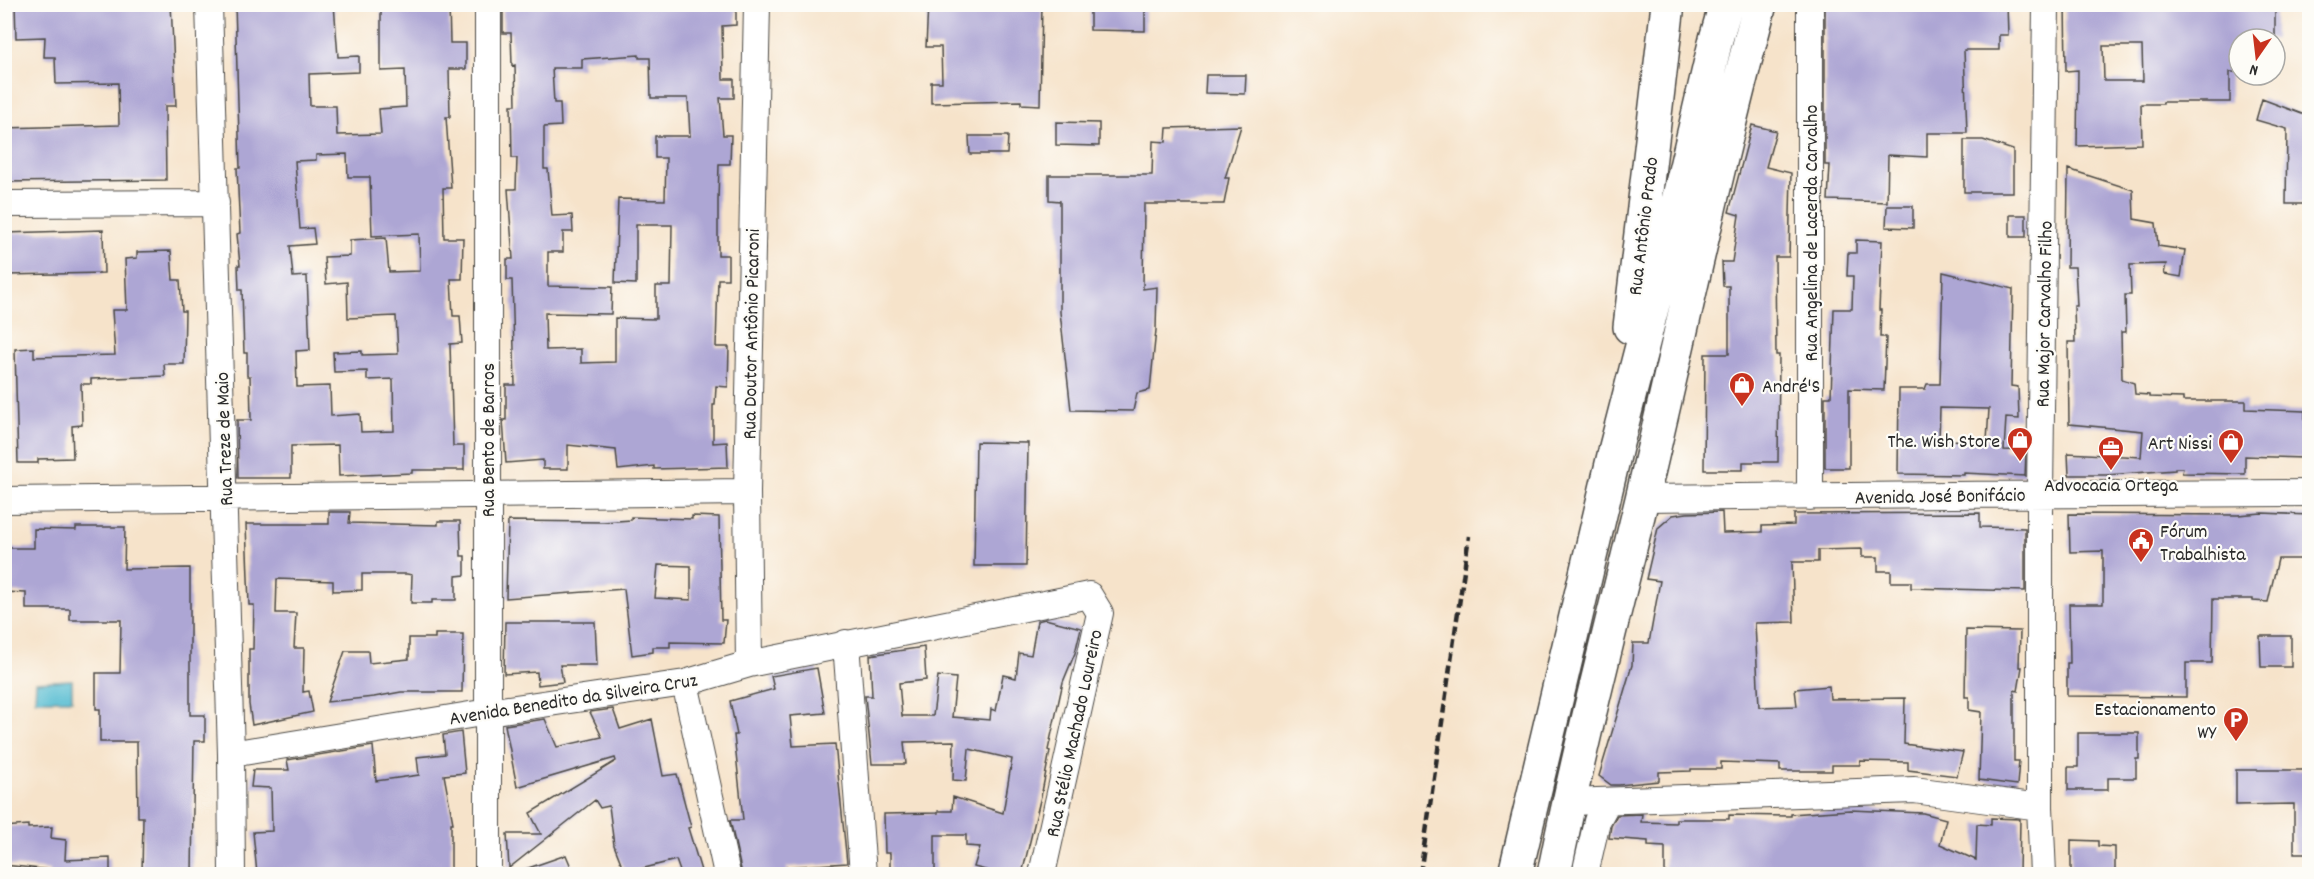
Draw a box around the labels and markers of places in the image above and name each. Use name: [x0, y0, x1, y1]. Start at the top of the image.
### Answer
shop icon: André'S: [1727, 370, 1757, 408]
place label: André'S: [1762, 374, 1820, 402]
shop icon: The. Wish Store: [2005, 425, 2035, 463]
shop icon: Art Nissi: [2216, 427, 2246, 465]
place label: The. Wish Store: [1888, 429, 2000, 457]
place label: Art Nissi: [2148, 431, 2212, 459]
office icon: Advocacia Ortega: [2096, 434, 2126, 472]
place label: Advocacia Ortega: [2044, 473, 2179, 501]
place label: Fórum Trabalhista: [2160, 519, 2246, 570]
public building icon: Fórum Trabalhista: [2126, 526, 2156, 564]
place label: Estacionamento WY: [2094, 697, 2217, 748]
parking icon: Estacionamento WY: [2221, 705, 2251, 743]

